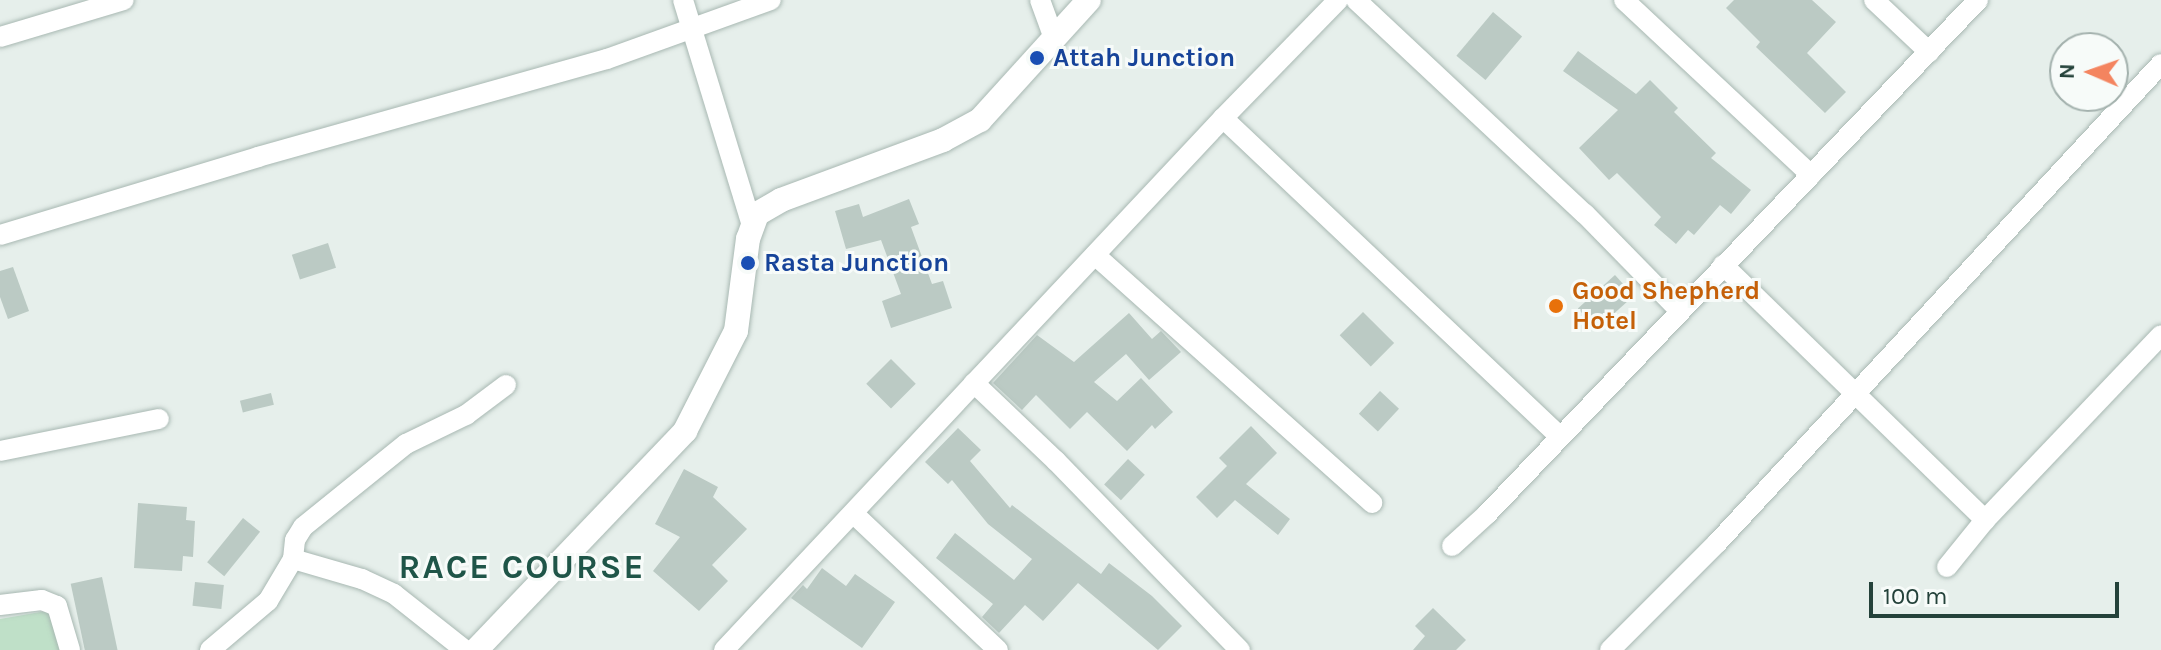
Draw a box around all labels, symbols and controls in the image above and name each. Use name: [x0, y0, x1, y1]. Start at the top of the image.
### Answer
north arrow: [2049, 32, 2129, 112]
place label: Attah Junction: [1053, 42, 1235, 74]
marker: Attah Junction: [1028, 49, 1046, 67]
text: N: [2054, 63, 2080, 80]
place label: Rasta Junction: [764, 247, 949, 279]
marker: Rasta Junction: [739, 254, 757, 272]
place label: Good Shepherd Hotel: [1572, 275, 1760, 336]
marker: Good Shepherd Hotel: [1547, 297, 1565, 315]
district label: RACE COURSE: [399, 548, 645, 588]
scale bar: [1873, 566, 2123, 616]
text: 100 m: [1883, 582, 1948, 610]

